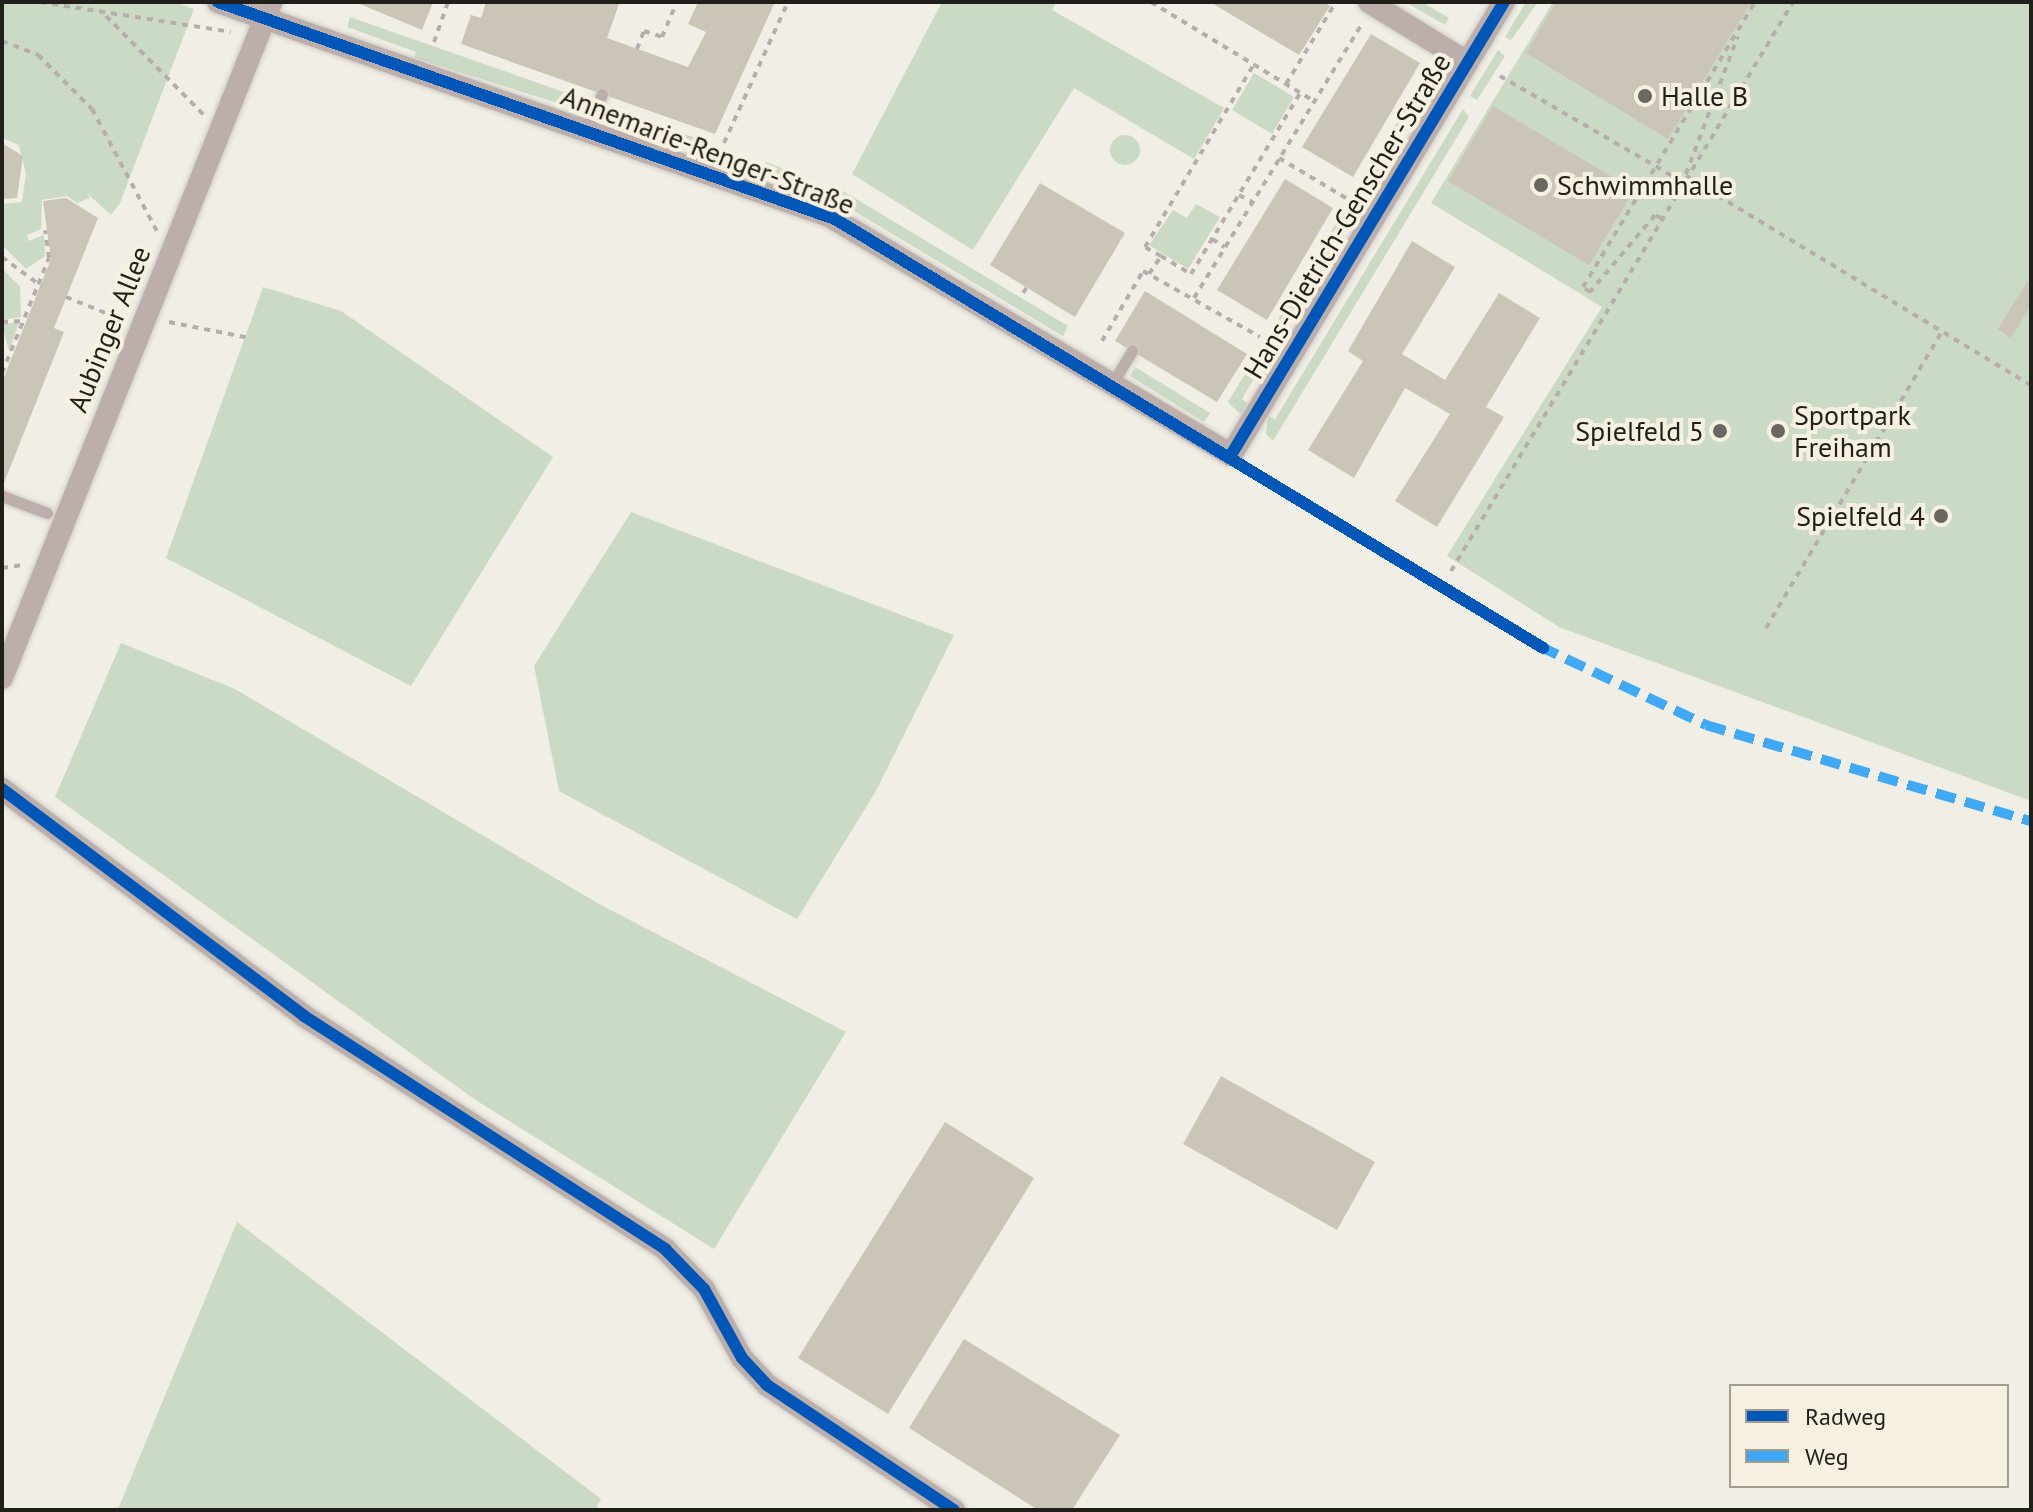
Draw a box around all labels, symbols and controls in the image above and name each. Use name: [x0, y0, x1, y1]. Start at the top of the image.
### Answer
street label: Hans-Dietrich-Genscher-Straße: [1236, 47, 1458, 385]
street label: Annemarie-Renger-Straße: [557, 79, 859, 221]
place label: Halle B: [1661, 79, 1748, 113]
marker: Halle B: [1636, 87, 1654, 105]
place label: Schwimmhalle: [1557, 168, 1733, 202]
marker: Schwimmhalle: [1532, 176, 1550, 194]
street label: Aubinger Allee: [60, 241, 158, 417]
place label: Sportpark Freiham: [1794, 398, 1911, 464]
place label: Spielfeld 5: [1575, 414, 1704, 448]
marker: Spielfeld 5: [1711, 422, 1729, 440]
marker: Sportpark Freiham: [1769, 422, 1787, 440]
place label: Spielfeld 4: [1796, 499, 1925, 533]
marker: Spielfeld 4: [1932, 507, 1950, 525]
legend: [1729, 1384, 2009, 1488]
text: Radweg: [1805, 1401, 1886, 1432]
text: Weg: [1805, 1441, 1849, 1472]

